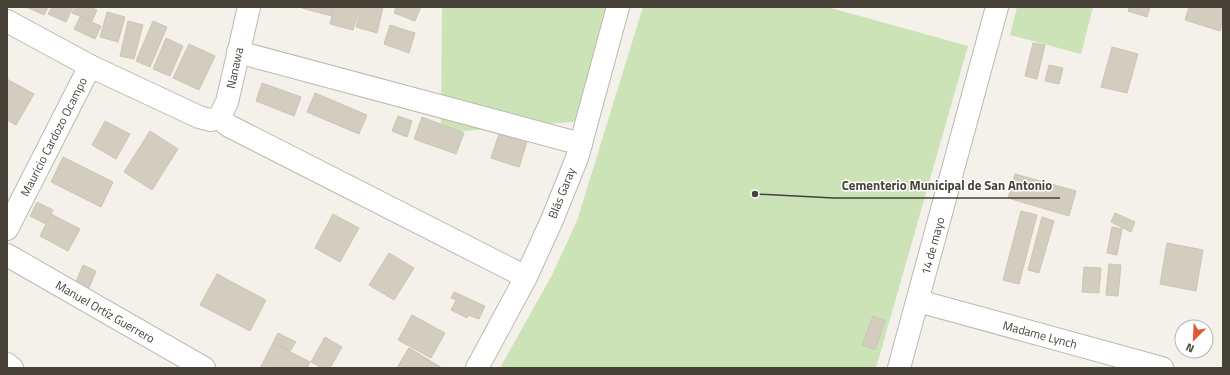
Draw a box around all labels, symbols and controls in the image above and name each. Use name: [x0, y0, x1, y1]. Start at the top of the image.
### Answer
street label: Nanawa: [221, 46, 248, 90]
street label: Mauricio Cardozo Ocampo: [15, 74, 92, 200]
street label: Blás Garay: [543, 164, 580, 221]
callout: Cementerio Municipal de San Antonio: [834, 173, 1060, 198]
text: Cementerio Municipal de San Antonio: [842, 175, 1052, 195]
street label: 14 de mayo: [916, 215, 949, 277]
street label: Manuel Ortíz Guerrero: [52, 275, 158, 348]
street label: Madame Lynch: [1001, 315, 1079, 354]
north arrow: [1174, 319, 1214, 359]
text: N: [1183, 339, 1197, 357]

